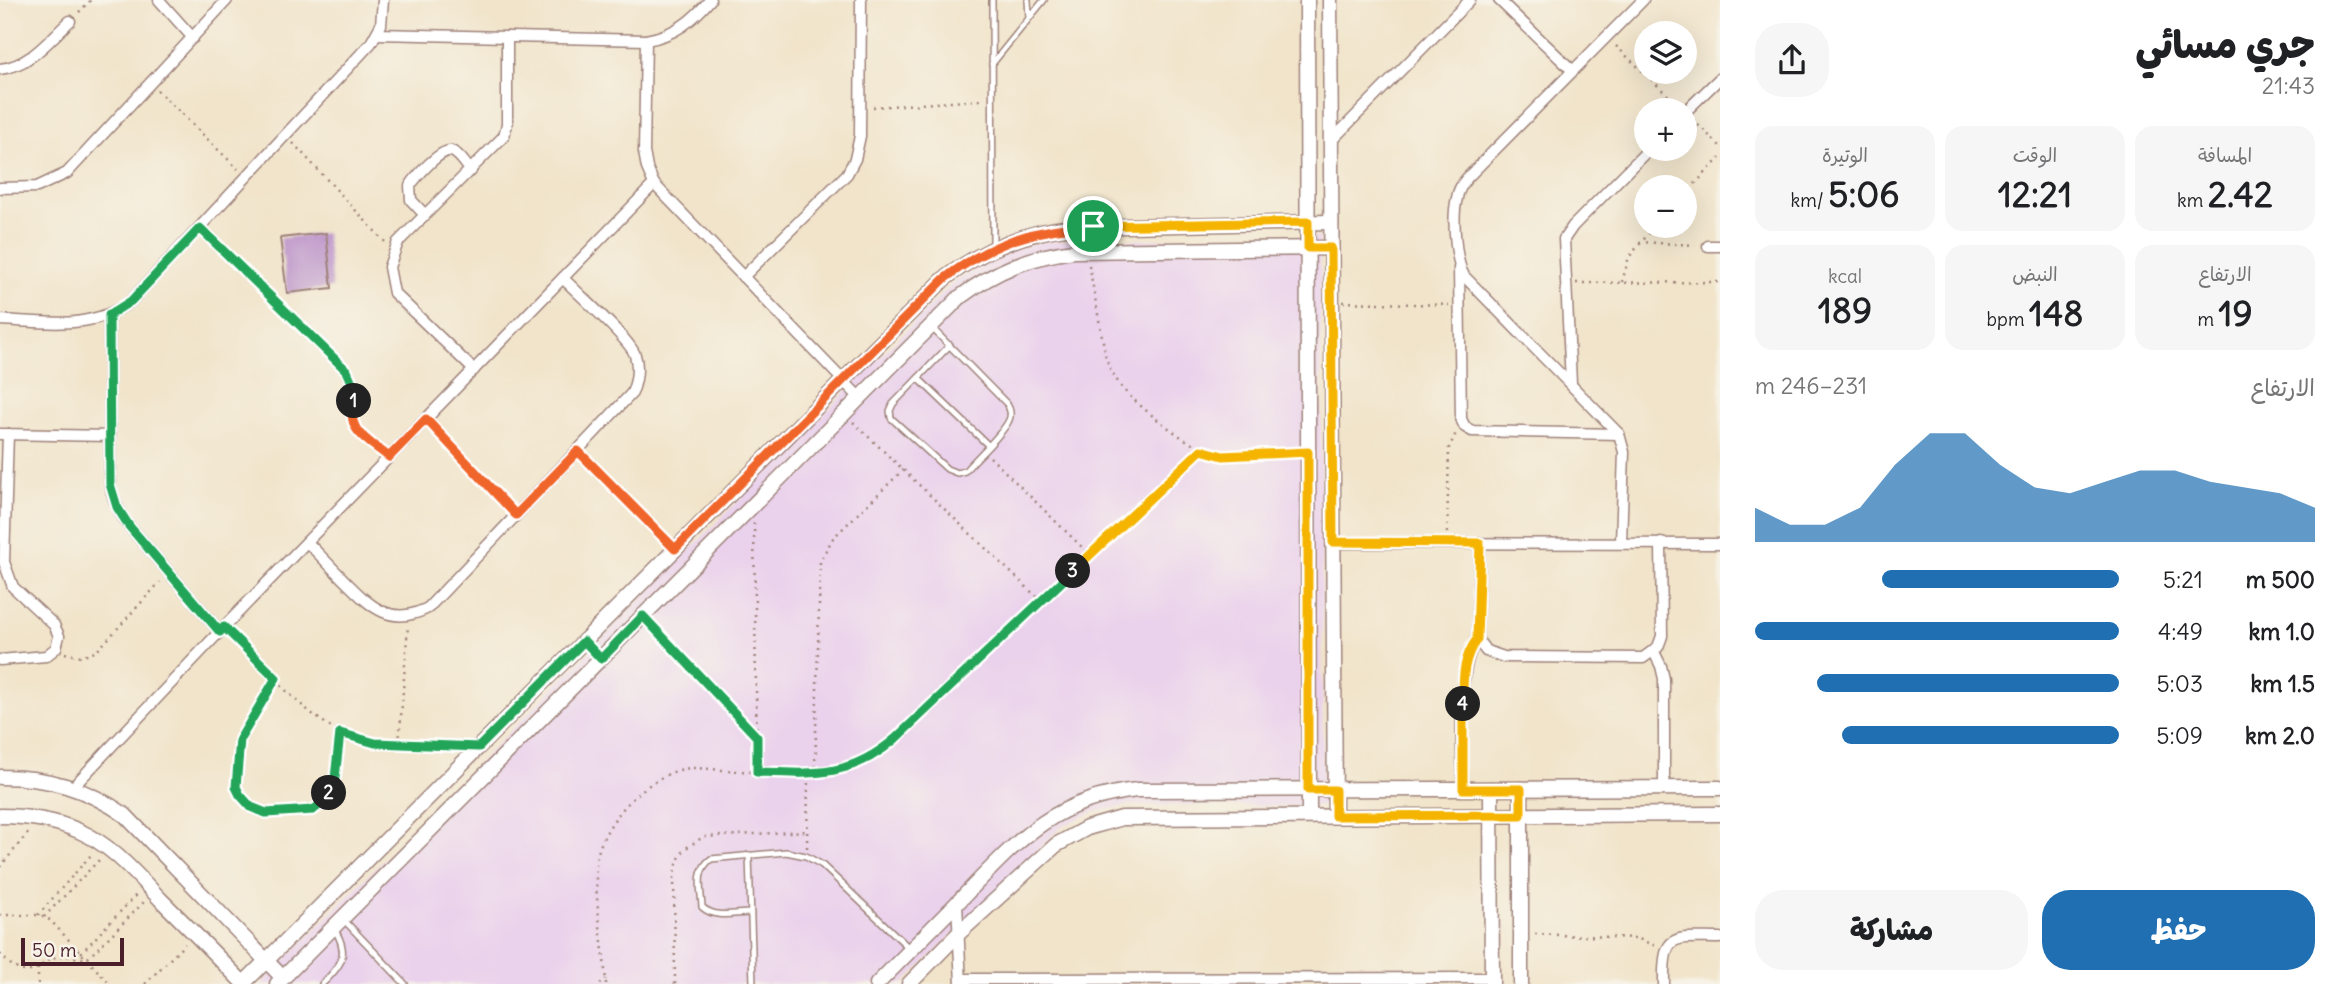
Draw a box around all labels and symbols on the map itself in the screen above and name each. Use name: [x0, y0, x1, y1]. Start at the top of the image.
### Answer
pin: [1063, 196, 1123, 256]
pin: 1: [336, 384, 372, 418]
pin: 3: [1056, 554, 1090, 588]
pin: 4: [1446, 686, 1480, 722]
pin: 2: [312, 776, 346, 810]
scale bar: [21, 935, 124, 967]

